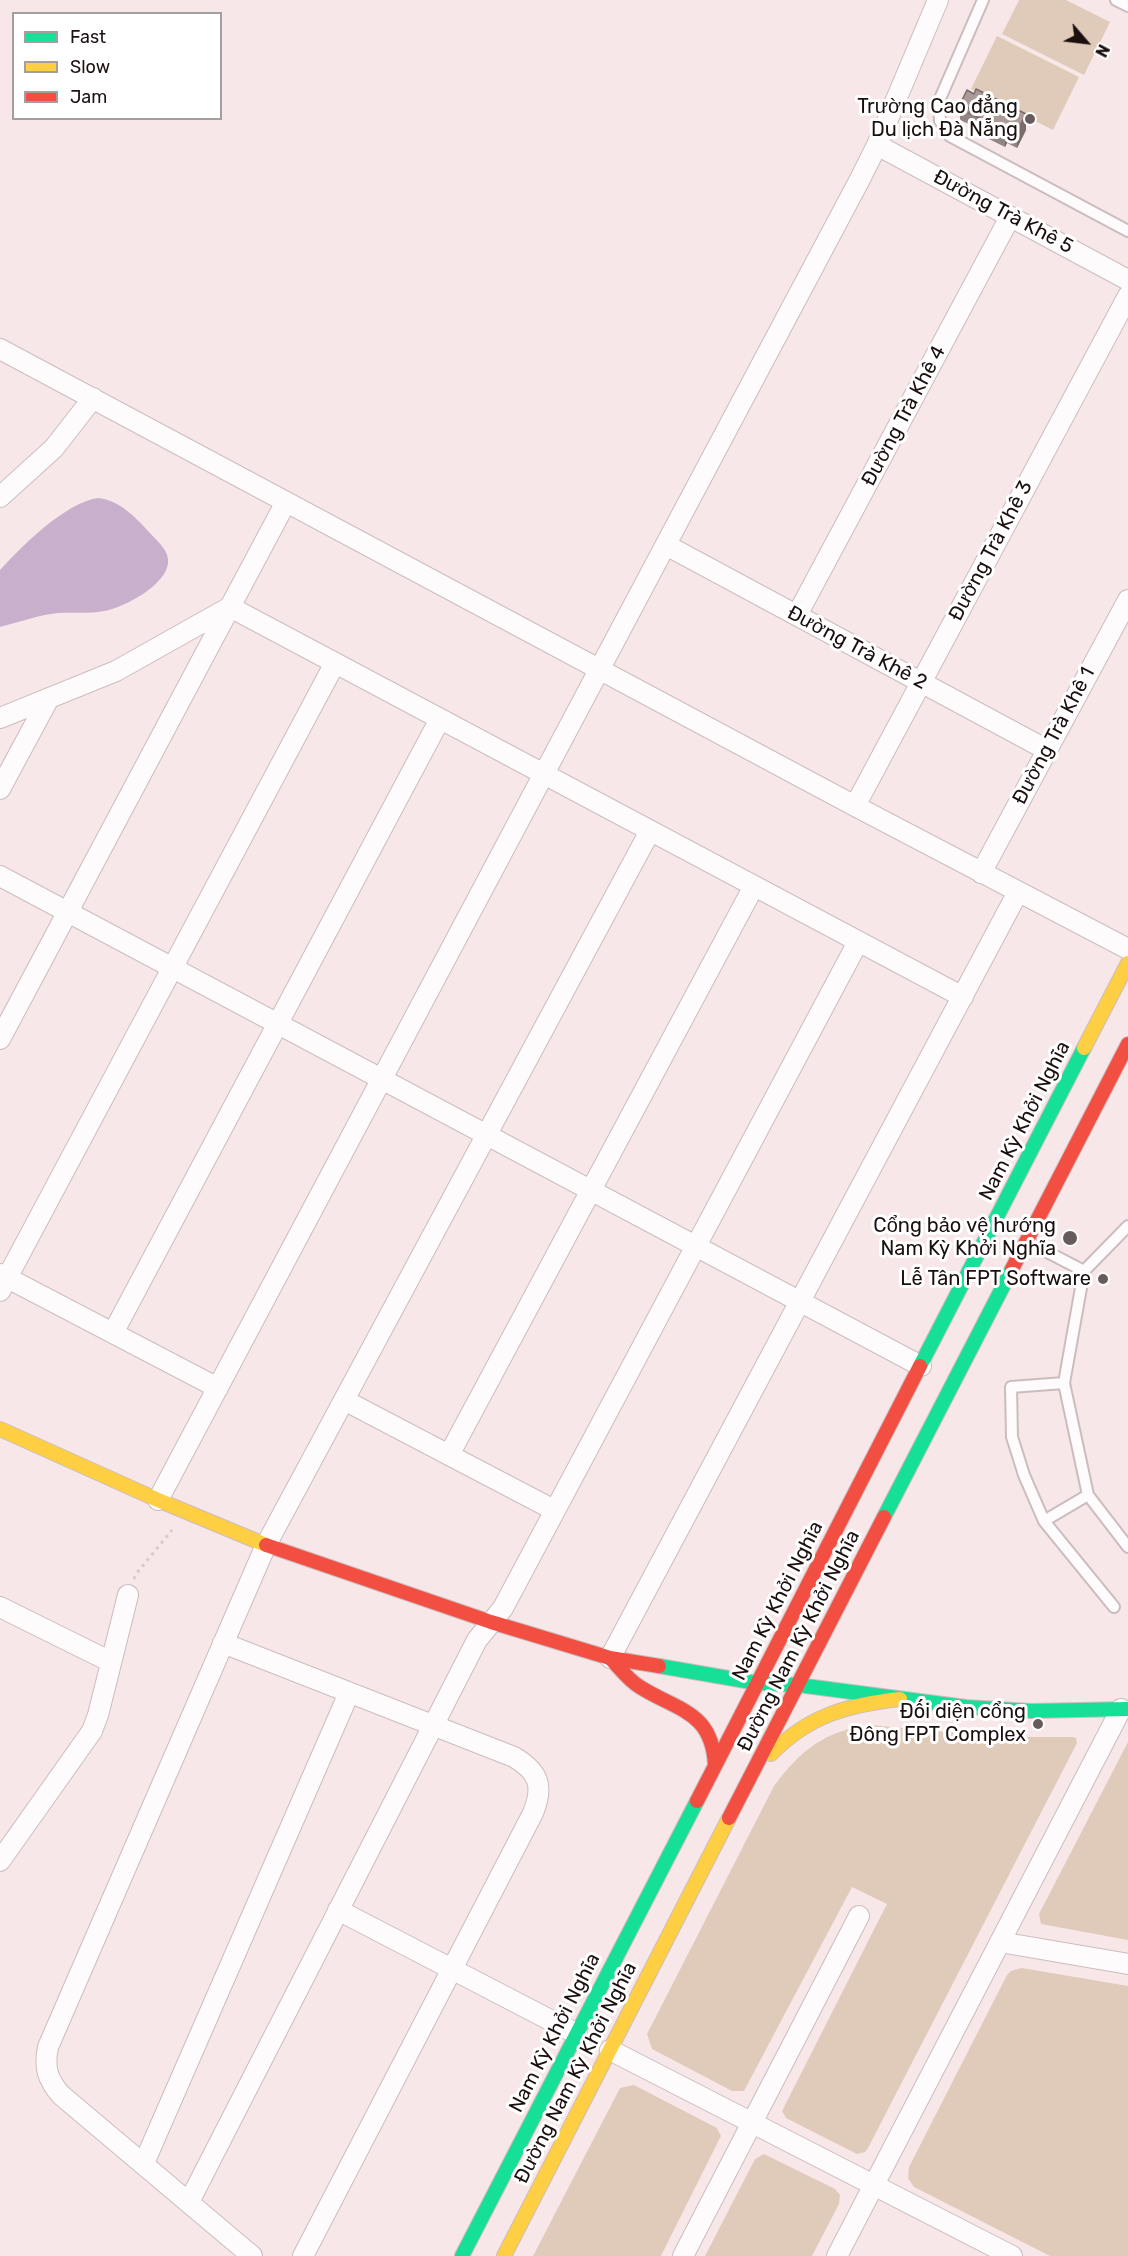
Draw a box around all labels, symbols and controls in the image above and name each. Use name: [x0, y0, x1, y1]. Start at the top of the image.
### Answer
legend: [12, 12, 222, 120]
north arrow: [1056, 12, 1116, 72]
text: Fast: [70, 26, 106, 48]
text: N: [1091, 41, 1113, 60]
text: Slow: [70, 56, 110, 78]
text: Jam: [70, 86, 107, 108]
place label: Trường Cao đẳng Du lịch Đà Nẵng: [857, 95, 1018, 142]
marker: Trường Cao đẳng Du lịch Đà Nẵng: [1023, 112, 1037, 126]
street label: Đường Trà Khê 5: [929, 165, 1077, 259]
street label: Đường Trà Khê 4: [857, 342, 951, 490]
street label: Đường Trà Khê 3: [944, 477, 1038, 625]
street label: Đường Trà Khê 2: [783, 601, 931, 695]
street label: Đường Trà Khê 1: [1008, 663, 1100, 809]
street label: Nam Kỳ Khởi Nghĩa: [974, 1037, 1076, 1205]
place label: Cổng bảo vệ hướng Nam Kỳ Khởi Nghĩa: [873, 1214, 1056, 1261]
marker: Cổng bảo vệ hướng Nam Kỳ Khởi Nghĩa: [1061, 1229, 1079, 1247]
place label: Lễ Tân FPT Software: [900, 1267, 1091, 1291]
marker: Lễ Tân FPT Software: [1096, 1272, 1110, 1286]
street label: Nam Kỳ Khởi Nghĩa: [727, 1517, 829, 1685]
street label: Đường Nam Kỳ Khởi Nghĩa: [733, 1526, 865, 1756]
place label: Đối diện cổng Đông FPT Complex: [849, 1700, 1026, 1747]
marker: Đối diện cổng Đông FPT Complex: [1031, 1717, 1045, 1731]
street label: Nam Kỳ Khởi Nghĩa: [504, 1949, 606, 2117]
street label: Đường Nam Kỳ Khởi Nghĩa: [510, 1958, 642, 2188]

